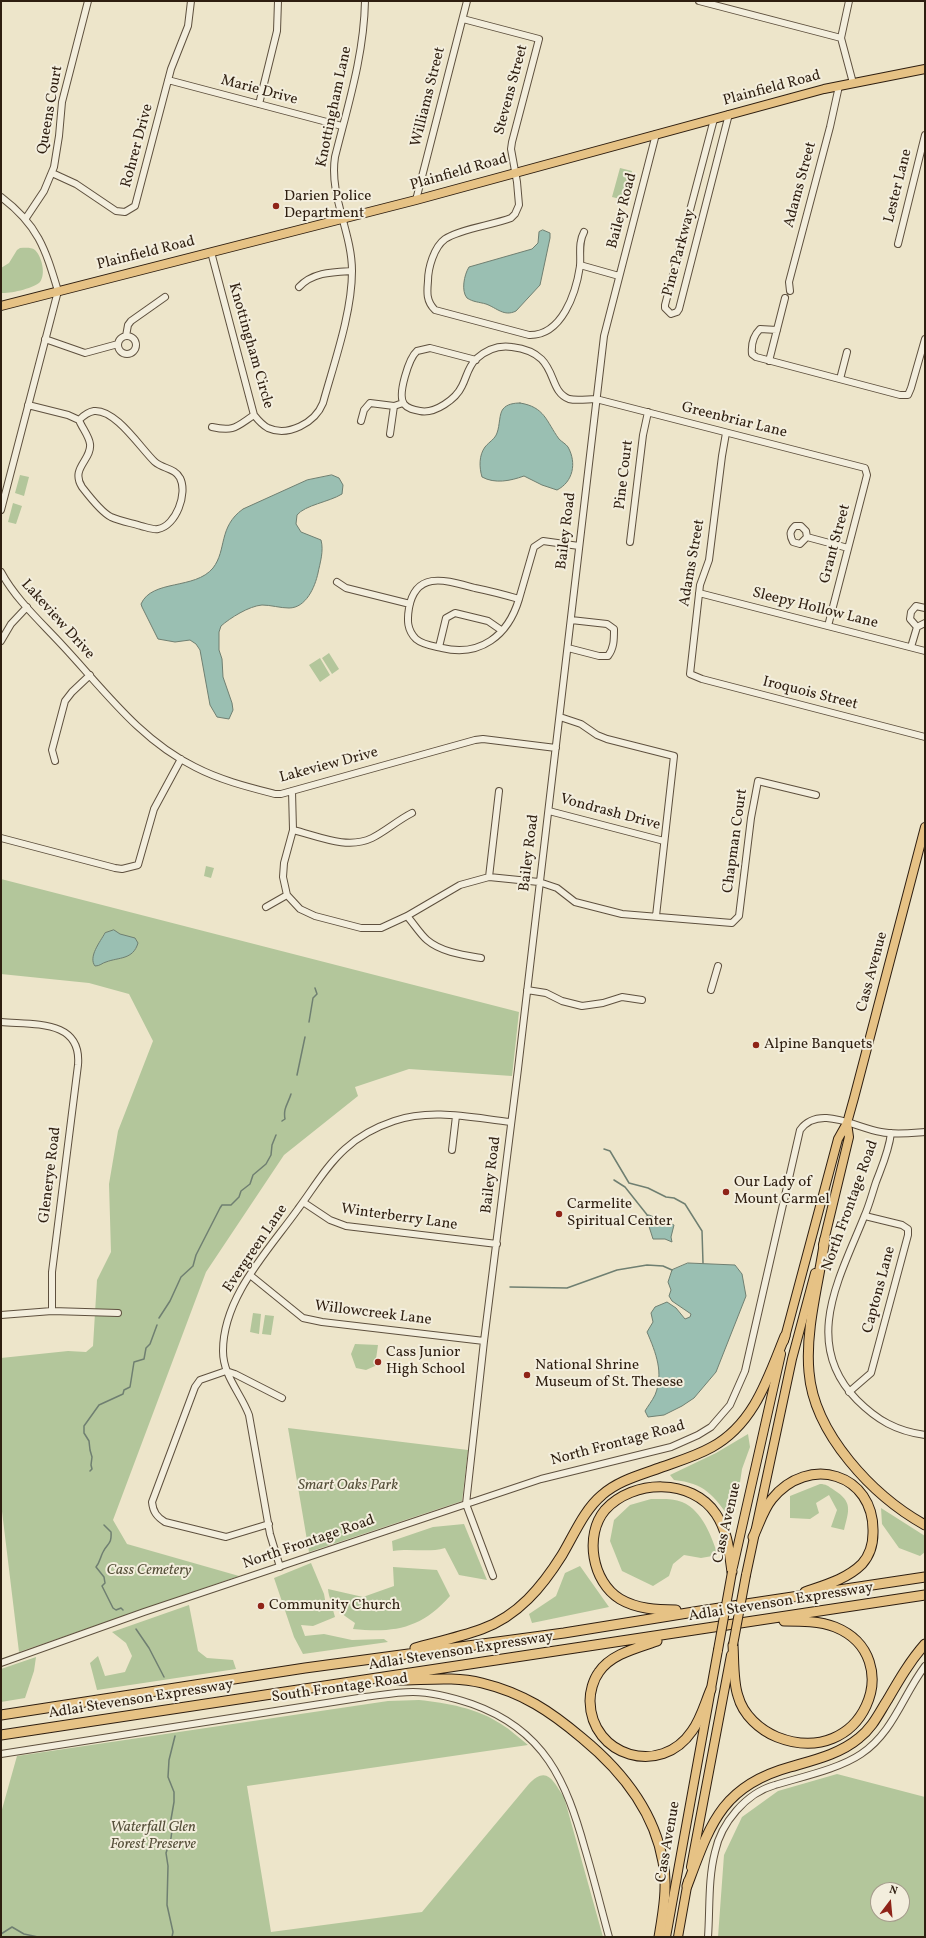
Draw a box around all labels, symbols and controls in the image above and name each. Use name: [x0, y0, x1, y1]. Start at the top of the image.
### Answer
street label: Stevens Street: [491, 43, 533, 137]
street label: Knottingham Lane: [313, 45, 357, 169]
street label: Williams Street: [408, 45, 450, 149]
street label: Queens Court: [34, 64, 68, 156]
street label: Plainfield Road: [721, 67, 823, 111]
street label: Marie Drive: [219, 72, 299, 110]
street label: Rohrer Drive: [118, 102, 158, 190]
street label: Adams Street: [781, 140, 821, 230]
street label: Lester Lane: [881, 147, 917, 225]
street label: Plainfield Road: [408, 151, 510, 195]
street label: Bailey Road: [604, 171, 642, 251]
place label: Darien Police Department: [284, 188, 371, 223]
marker: Darien Police Department: [271, 201, 281, 211]
street label: Pine Parkway: [660, 207, 700, 299]
street label: Plainfield Road: [95, 233, 197, 275]
street label: Knottingham Circle: [223, 281, 277, 411]
street label: Greenbriar Lane: [679, 399, 789, 443]
street label: Pine Court: [612, 439, 638, 511]
street label: Bailey Road: [553, 491, 581, 571]
street label: Grant Street: [817, 502, 855, 586]
street label: Adams Street: [676, 518, 710, 608]
street label: Lakeview Drive: [16, 576, 98, 664]
street label: Sleepy Hollow Lane: [750, 585, 880, 633]
street label: Iroquois Street: [761, 673, 859, 715]
street label: Lakeview Drive: [278, 744, 380, 788]
street label: Chapman Court: [720, 788, 752, 894]
street label: Vondrash Drive: [558, 791, 662, 835]
street label: Bailey Road: [516, 813, 544, 893]
street label: Cass Avenue: [854, 930, 892, 1014]
place label: Alpine Banquets: [764, 1036, 872, 1054]
marker: Alpine Banquets: [751, 1040, 761, 1050]
street label: Glenerye Road: [36, 1126, 66, 1224]
street label: Bailey Road: [478, 1135, 506, 1215]
street label: North Frontage Road: [819, 1138, 883, 1274]
place label: Our Lady of Mount Carmel: [734, 1174, 830, 1209]
marker: Our Lady of Mount Carmel: [721, 1187, 731, 1197]
place label: Carmelite Spiritual Center: [567, 1196, 672, 1231]
street label: Winterberry Lane: [340, 1201, 458, 1235]
street label: Evergreen Lane: [220, 1202, 292, 1296]
marker: Carmelite Spiritual Center: [554, 1209, 564, 1219]
street label: Captons Lane: [860, 1245, 900, 1335]
street label: Willowcreek Lane: [313, 1298, 433, 1330]
place label: Cass Junior High School: [386, 1344, 465, 1379]
marker: Cass Junior High School: [373, 1357, 383, 1367]
place label: National Shrine Museum of St. Thesese: [535, 1357, 683, 1392]
marker: National Shrine Museum of St. Thesese: [522, 1370, 532, 1380]
street label: North Frontage Road: [549, 1417, 687, 1471]
park label: Smart Oaks Park: [298, 1477, 398, 1495]
street label: Cass Avenue: [710, 1481, 746, 1565]
street label: North Frontage Road: [241, 1512, 377, 1574]
park label: Cass Cemetery: [106, 1562, 192, 1580]
street label: Adlai Stevenson Expressway: [687, 1579, 875, 1627]
place label: Community Church: [269, 1597, 400, 1615]
marker: Community Church: [256, 1601, 266, 1611]
street label: Adlai Stevenson Expressway: [367, 1628, 555, 1676]
street label: South Frontage Road: [271, 1671, 409, 1707]
street label: Adlai Stevenson Expressway: [47, 1676, 235, 1724]
street label: Cass Avenue: [653, 1800, 685, 1884]
park label: Waterfall Glen Forest Preserve: [110, 1819, 196, 1854]
north arrow: [870, 1882, 910, 1922]
text: N: [887, 1883, 899, 1899]

